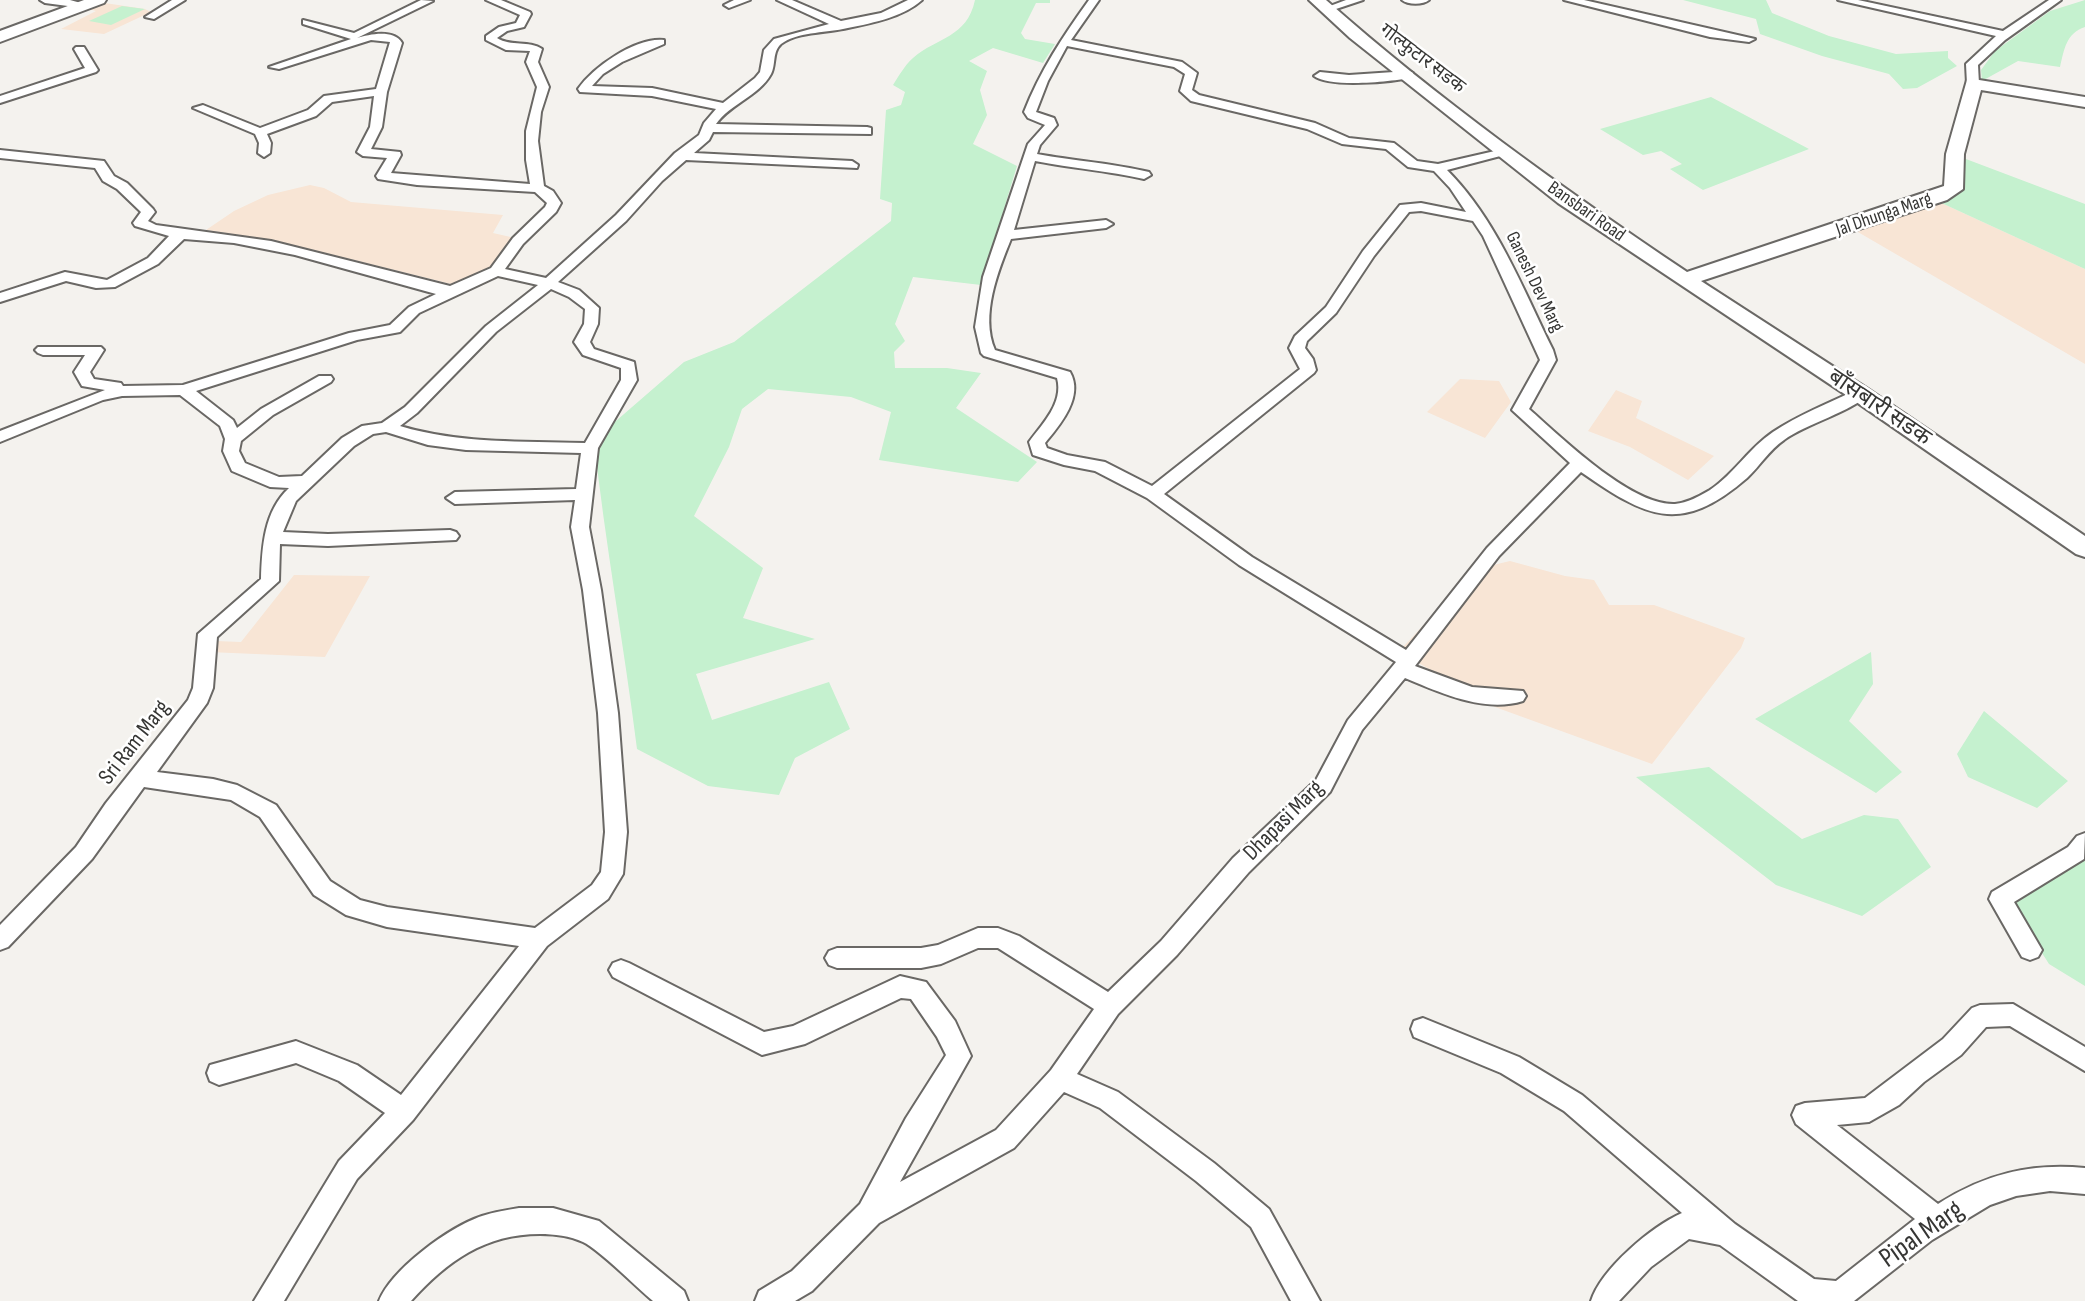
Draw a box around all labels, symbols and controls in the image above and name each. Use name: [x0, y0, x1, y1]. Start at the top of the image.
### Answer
street label: गोल्फुटार सडक: [1375, 19, 1469, 99]
street label: Bansbari Road: [1543, 177, 1629, 247]
street label: Jal Dhunga Marg: [1833, 188, 1935, 242]
street label: Ganesh Dev Marg: [1500, 228, 1568, 336]
street label: बाँसबारी सडक: [1822, 363, 1936, 453]
street label: Sri Ram Marg: [93, 695, 177, 791]
street label: Dhapasi Marg: [1238, 775, 1330, 867]
street label: Pipal Marg: [1873, 1194, 1971, 1276]

